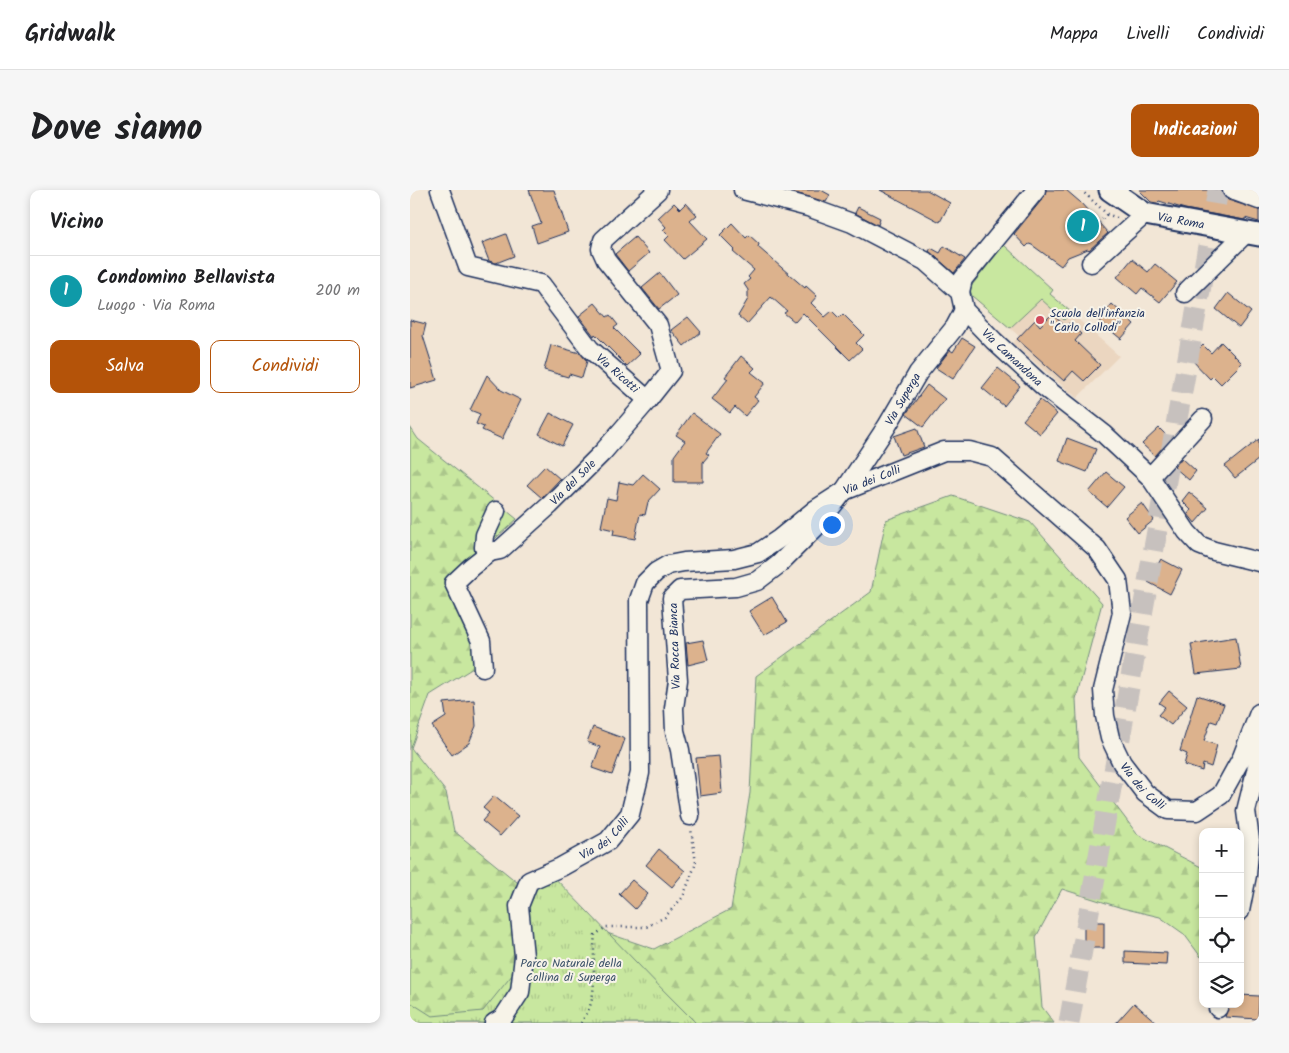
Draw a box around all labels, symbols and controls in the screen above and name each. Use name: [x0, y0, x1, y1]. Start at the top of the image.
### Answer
text: Gridwalk: [25, 15, 115, 54]
text: Mappa: [1050, 20, 1098, 49]
text: Livelli: [1126, 20, 1169, 49]
text: Condividi: [1197, 20, 1264, 49]
text: Dove siamo: [30, 102, 203, 158]
button: Indicazioni: [1131, 104, 1259, 157]
text: Vicino: [50, 206, 104, 239]
pin: 1: [1067, 207, 1099, 245]
street label: Via Roma: [1156, 207, 1206, 234]
text: Condomino Bellavista: [97, 263, 275, 293]
text: 1: [64, 278, 68, 303]
text: 200 m: [316, 278, 360, 303]
text: Luogo · Via Roma: [97, 293, 215, 318]
place label: Scuola dell'infanzia "Carlo Collodi": [1050, 304, 1145, 337]
marker: Scuola dell'infanzia "Carlo Collodi": [1034, 314, 1046, 326]
street label: Via Camandona: [977, 324, 1047, 391]
button: Salva: [50, 340, 200, 393]
button: Condividi: [210, 340, 360, 393]
street label: Via Ricotti: [592, 349, 644, 398]
street label: Via Superga: [880, 369, 926, 429]
street label: Via del Sole: [545, 454, 601, 510]
street label: Via dei Colli: [840, 460, 904, 500]
your location: [819, 512, 845, 538]
street label: Via Rocca Bianca: [664, 602, 686, 690]
street label: Via dei Colli: [1115, 758, 1171, 815]
street label: Via dei Colli: [576, 812, 634, 865]
map controls: [1199, 828, 1244, 1008]
button: +: [1199, 828, 1244, 873]
button: −: [1199, 873, 1244, 918]
button: locate: [1199, 918, 1244, 963]
park label: Parco Naturale della Collina di Superga: [520, 954, 622, 987]
button: layers: [1199, 963, 1244, 1008]

